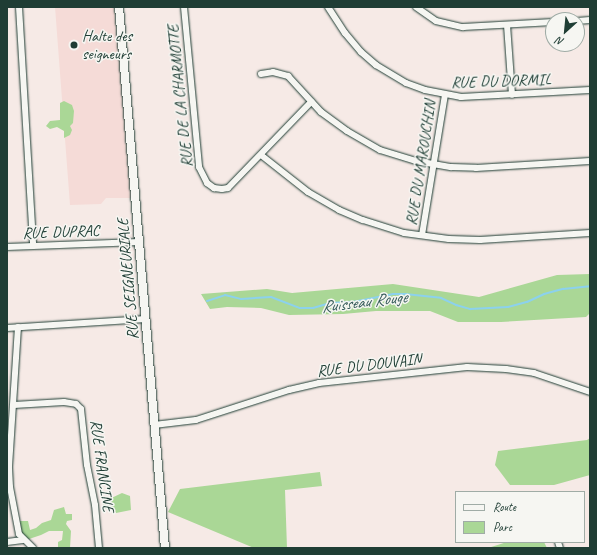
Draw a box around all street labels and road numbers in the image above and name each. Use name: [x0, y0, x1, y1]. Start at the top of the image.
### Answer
street label: RUE DE LA CHARMOTTE: [163, 24, 197, 168]
street label: RUE DU DORMIL: [451, 70, 551, 92]
street label: RUE DU MAROUCHIN: [402, 100, 440, 226]
street label: RUE SEIGNEURIALE: [113, 217, 143, 341]
street label: RUE DUPRAC: [23, 221, 99, 243]
street label: RUE DU DOUVAIN: [316, 349, 422, 381]
street label: RUE FRANCINE: [86, 419, 118, 513]

